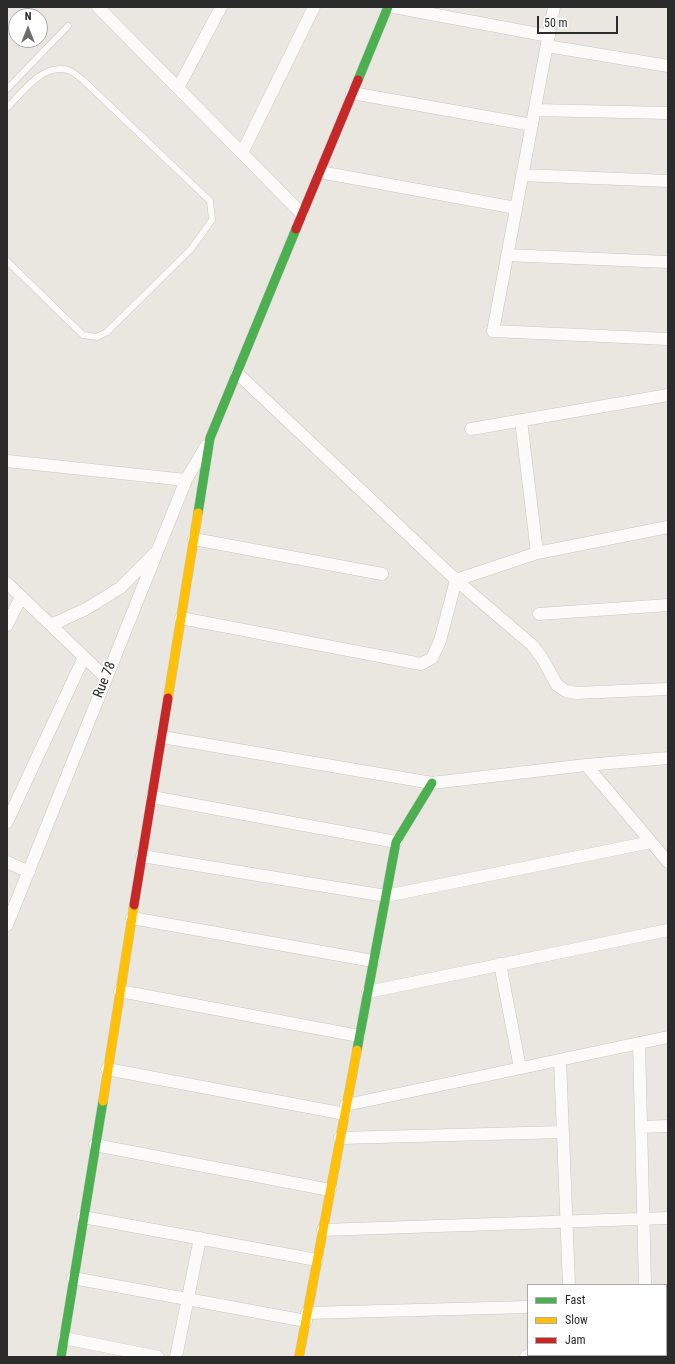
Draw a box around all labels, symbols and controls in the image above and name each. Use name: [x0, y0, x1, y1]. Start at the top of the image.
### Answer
north arrow: [8, 8, 48, 48]
scale bar: [539, 8, 620, 34]
text: N: [25, 10, 31, 23]
text: 50 m: [544, 16, 568, 30]
street label: Rue 78: [90, 659, 120, 701]
legend: [527, 1284, 667, 1356]
text: Fast: [565, 1293, 585, 1307]
text: Slow: [565, 1313, 588, 1327]
text: Jam: [565, 1333, 586, 1347]

